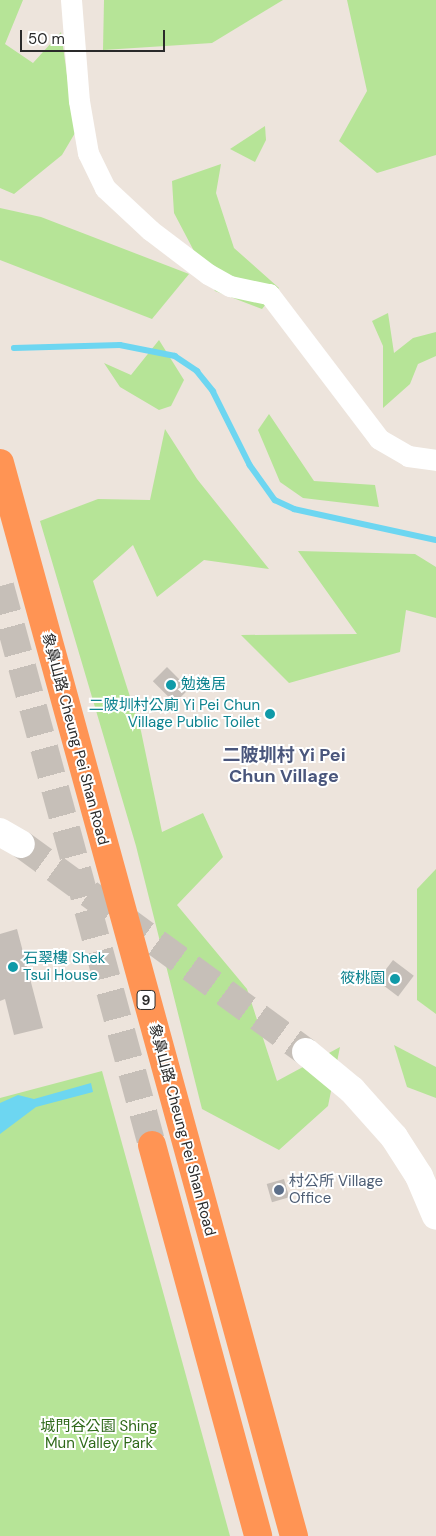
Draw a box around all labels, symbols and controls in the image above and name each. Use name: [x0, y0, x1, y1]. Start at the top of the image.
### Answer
scale bar: [22, 20, 168, 52]
text: 50 m: [28, 29, 65, 49]
street label: 象鼻山路 Cheung Pei Shan Road: [38, 631, 112, 847]
place label: 勉逸居: [181, 676, 226, 694]
marker: 勉逸居: [165, 679, 177, 691]
place label: 二陂圳村公廁 Yi Pei Chun Village Public Toilet: [89, 696, 260, 731]
marker: 二陂圳村公廁 Yi Pei Chun Village Public Toilet: [264, 708, 276, 720]
district label: 二陂圳村 Yi Pei Chun Village: [222, 745, 346, 788]
place label: 石翠樓 Shek Tsui House: [23, 949, 105, 984]
marker: 石翠樓 Shek Tsui House: [7, 961, 19, 973]
place label: 筱桃園: [340, 970, 385, 988]
marker: 筱桃園: [389, 973, 401, 985]
road number: 9: [136, 988, 156, 1012]
street label: 象鼻山路 Cheung Pei Shan Road: [145, 1022, 219, 1238]
place label: 村公所 Village Office: [289, 1172, 383, 1207]
marker: 村公所 Village Office: [273, 1184, 285, 1196]
park label: 城門谷公園 Shing Mun Valley Park: [41, 1417, 157, 1452]

